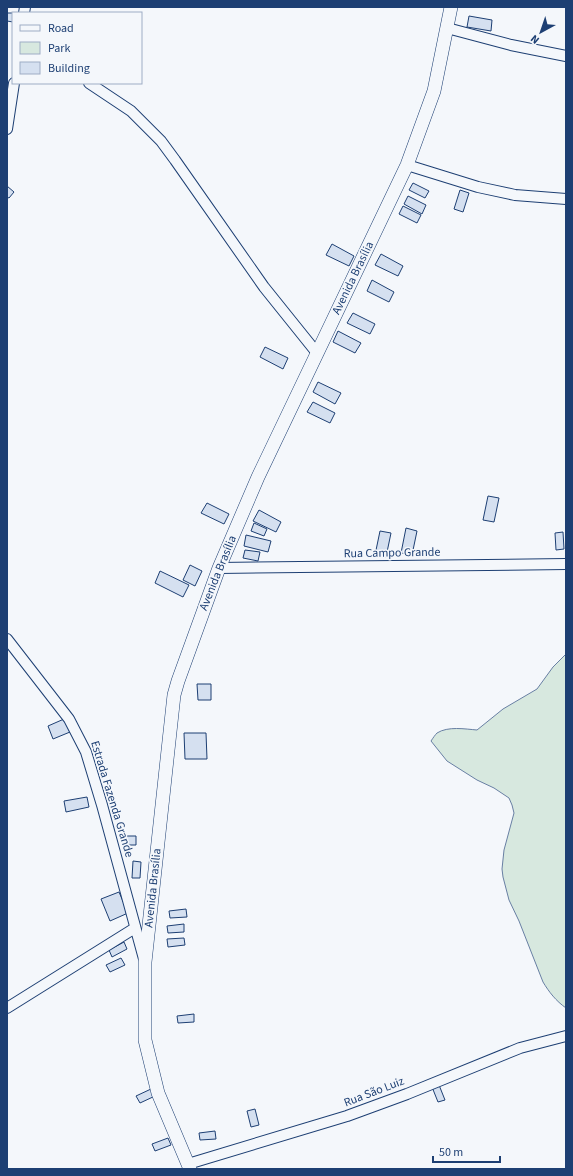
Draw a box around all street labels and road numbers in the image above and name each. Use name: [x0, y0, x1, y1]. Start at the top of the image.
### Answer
street label: Avenida Brasília: [328, 239, 378, 317]
street label: Avenida Brasília: [195, 533, 241, 613]
street label: Rua Campo Grande: [343, 544, 441, 562]
street label: Estrada Fazenda Grande: [86, 739, 138, 859]
street label: Avenida Brasília: [140, 848, 166, 928]
street label: Rua São Luiz: [341, 1073, 407, 1111]

